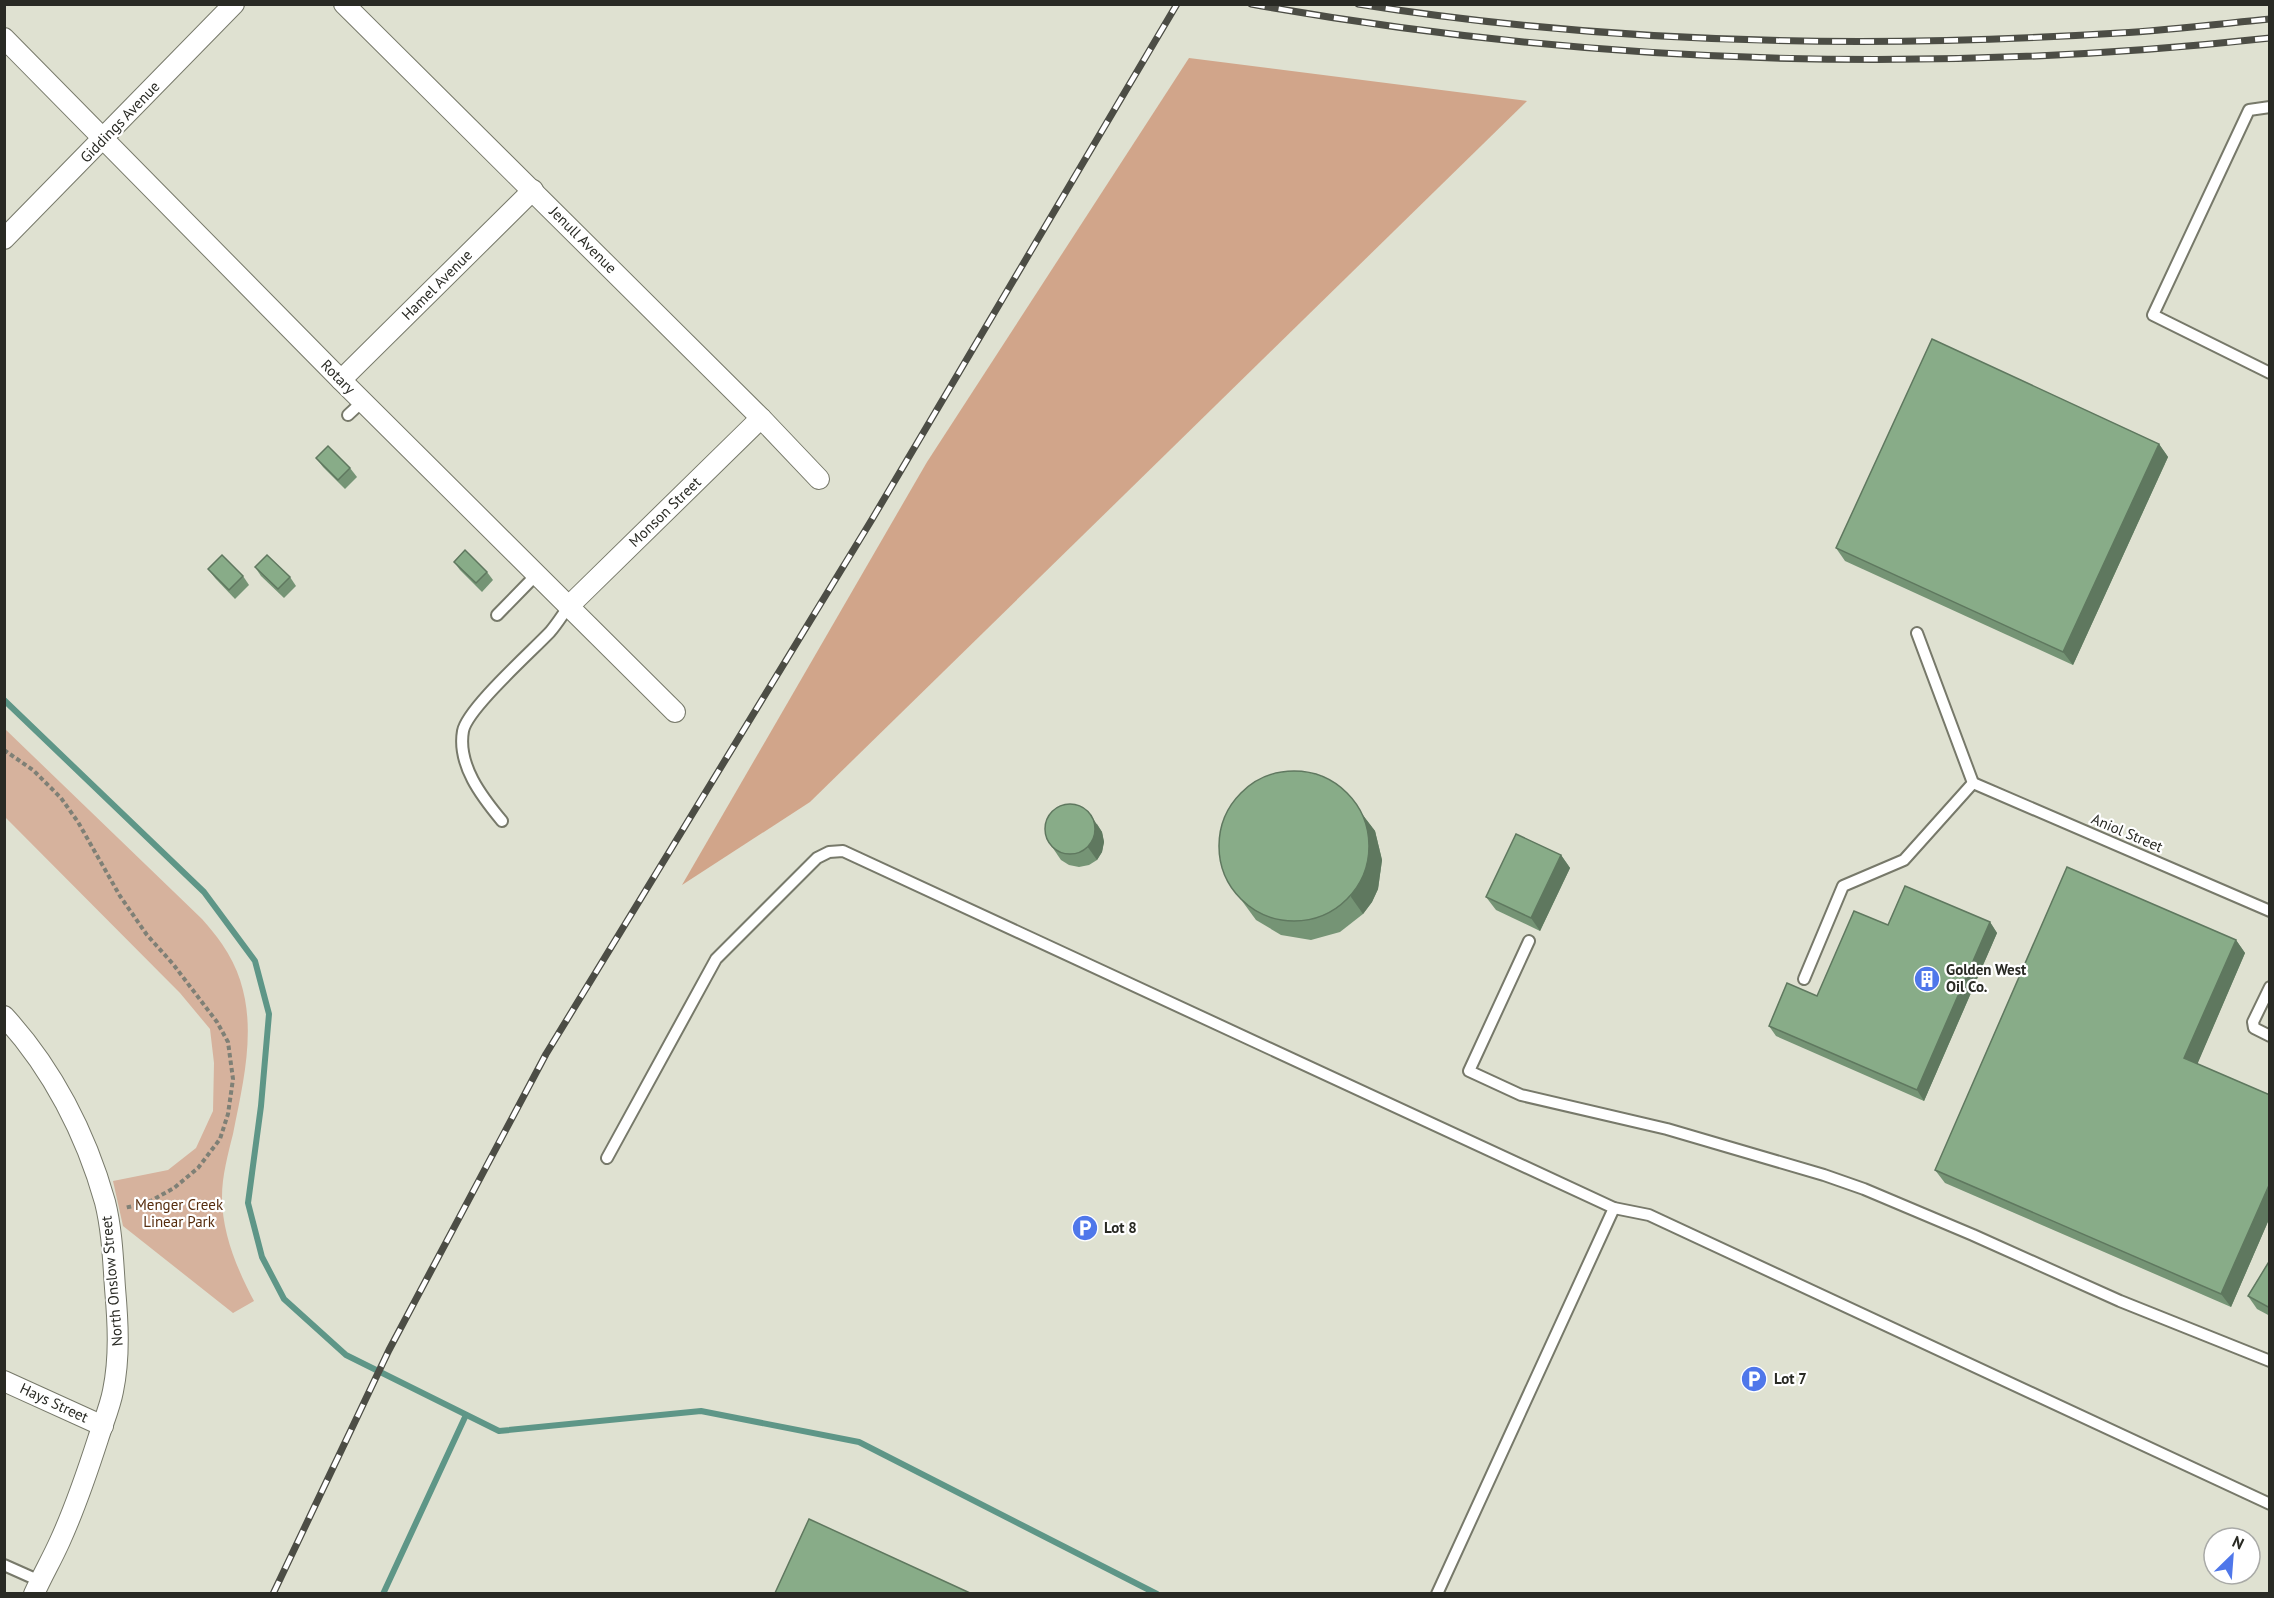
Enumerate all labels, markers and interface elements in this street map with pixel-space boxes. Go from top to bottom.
street label: Giddings Avenue [76,77,163,166]
street label: Jenull Avenue [545,201,621,277]
street label: Hamel Avenue [397,245,476,324]
street label: Rotary [317,355,360,398]
street label: Monson Street [625,473,705,551]
street label: Aniol Street [2089,809,2166,856]
place label: Golden West Oil Co. [1946,960,2027,996]
building icon: Golden West Oil Co. [1912,964,1942,994]
park label: Menger Creek Linear Park [135,1195,224,1231]
parking icon: Lot 8 [1070,1213,1100,1243]
street label: North Onslow Street [96,1215,127,1347]
place label: Lot 8 [1104,1218,1137,1237]
parking icon: Lot 7 [1739,1364,1769,1394]
place label: Lot 7 [1774,1369,1807,1388]
street label: Hays Street [17,1378,91,1427]
north arrow [2202,1526,2262,1586]
text: N [2229,1531,2247,1554]

